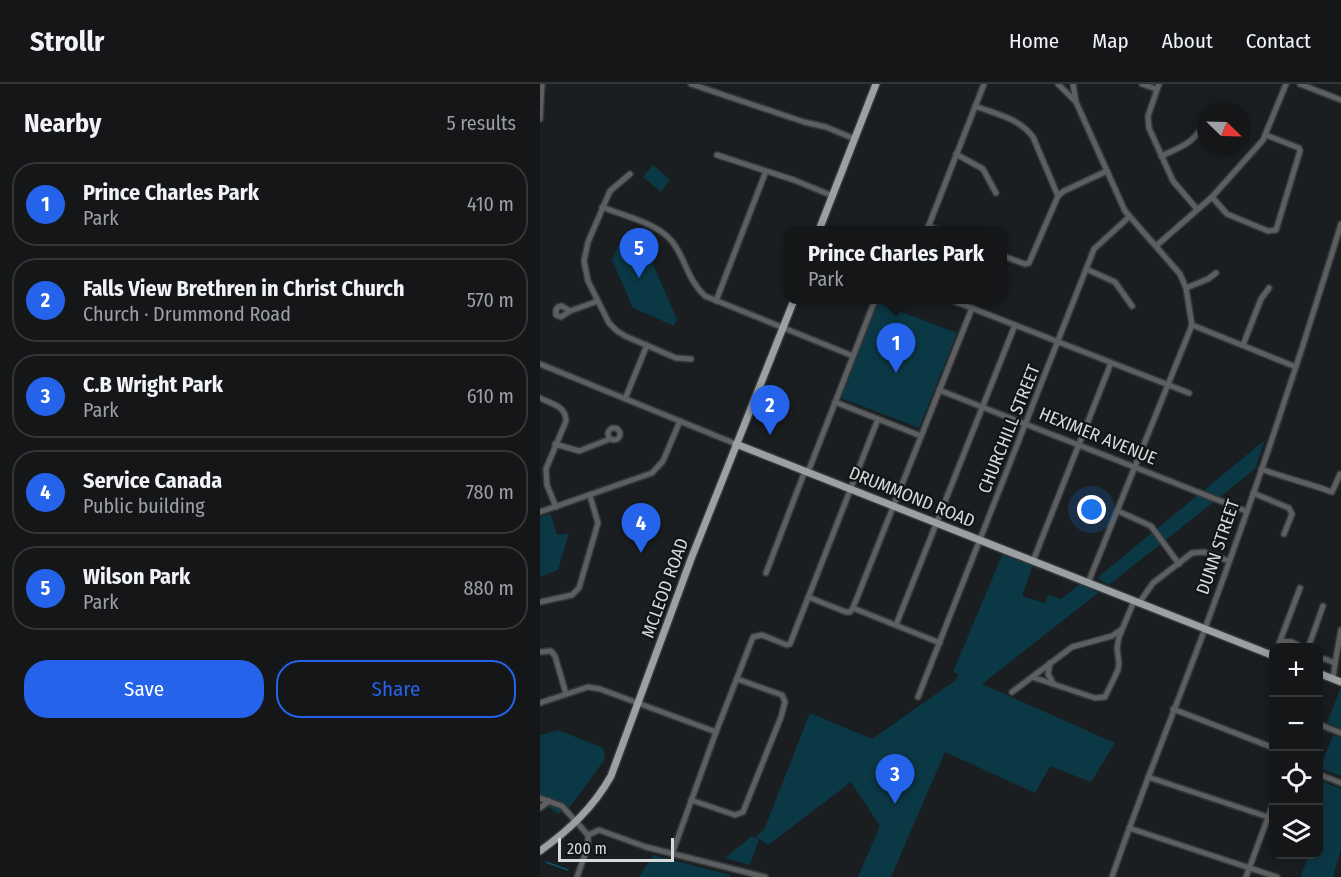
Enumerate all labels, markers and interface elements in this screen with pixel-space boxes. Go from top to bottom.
text: Strollr [30,25,104,58]
text: Home [1009,28,1059,54]
text: Map [1092,28,1129,54]
text: About [1162,28,1213,54]
text: Contact [1246,28,1311,54]
north arrow [1197,102,1251,156]
text: Nearby [24,108,101,139]
text: 5 results [446,111,516,135]
text: Prince Charles Park [83,179,259,206]
text: 1 [41,192,50,216]
text: 410 m [467,192,514,216]
text: Park [83,206,119,230]
popup [785,226,1007,304]
pin: 5 [620,228,658,278]
text: Prince Charles Park [808,240,984,267]
text: Park [808,267,844,291]
text: Falls View Brethren in Christ Church [83,275,404,302]
text: 2 [41,288,50,312]
text: 570 m [467,288,514,312]
text: Church · Drummond Road [83,302,291,326]
pin: 1 [876,324,916,373]
street label: CHURCHILL STREET [973,361,1045,497]
text: C.B Wright Park [83,371,223,398]
text: 3 [41,384,50,408]
text: 610 m [467,384,514,408]
pin: 2 [750,386,790,435]
text: Park [83,398,119,422]
street label: HEXIMER AVENUE [1036,402,1160,470]
street label: DRUMMOND ROAD [846,462,978,532]
text: Service Canada [83,467,222,494]
text: 4 [40,480,51,504]
text: 780 m [466,480,514,504]
text: Public building [83,494,205,518]
your location [1077,495,1106,524]
street label: DUNN STREET [1191,496,1245,597]
pin: 4 [622,504,660,553]
street label: MCLEOD ROAD [637,535,693,641]
text: Wilson Park [83,563,190,590]
text: 5 [41,576,50,600]
text: 880 m [464,576,514,600]
text: Park [83,590,119,614]
map controls [1269,643,1323,859]
button: + [1269,643,1323,697]
button: Save [24,660,264,718]
button: Share [276,660,516,718]
button: − [1269,697,1323,751]
button: locate [1269,751,1323,805]
pin: 3 [876,754,914,804]
button: layers [1269,805,1323,859]
scale bar [558,835,674,862]
text: 200 m [567,839,607,858]

